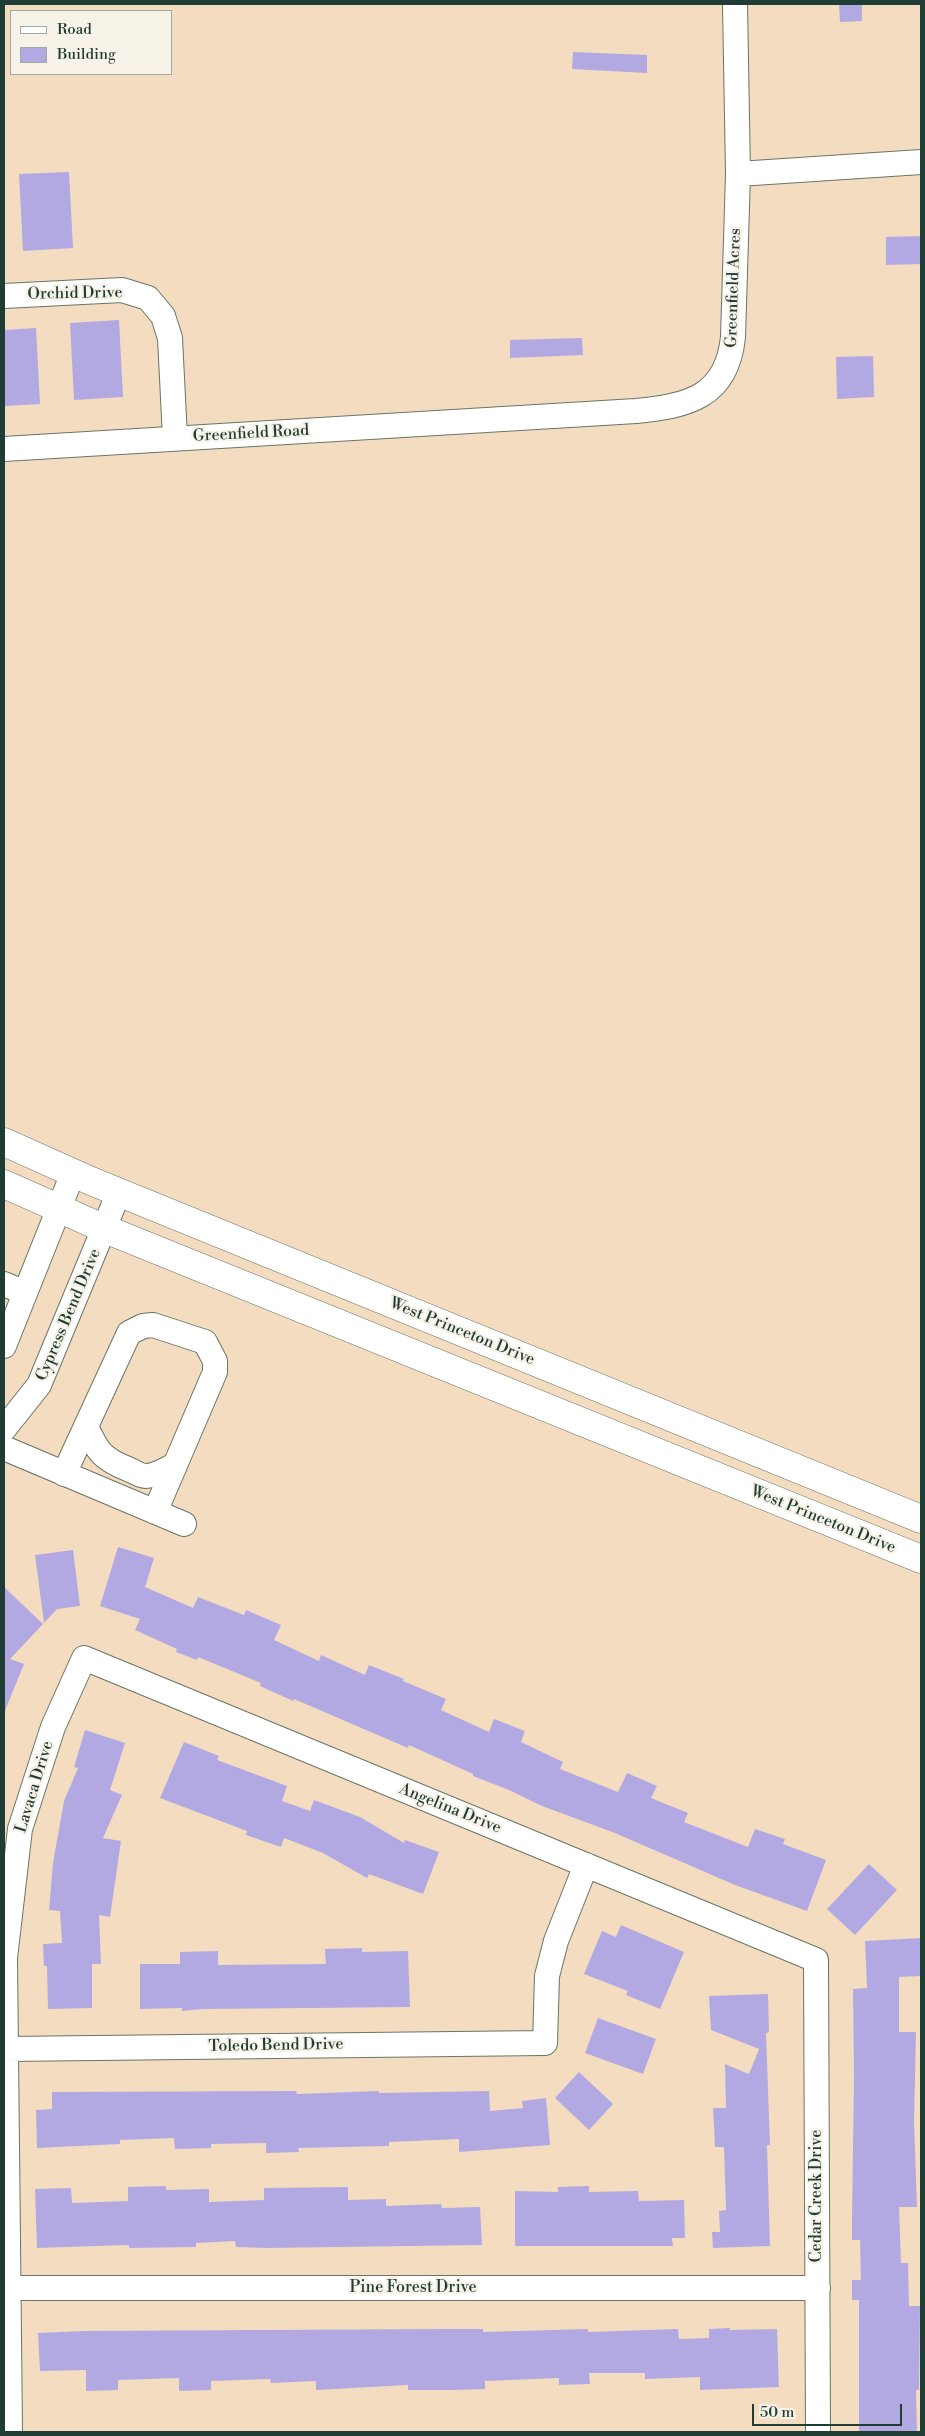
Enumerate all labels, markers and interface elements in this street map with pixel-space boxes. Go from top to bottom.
legend [10,10,172,75]
text: Road [57,20,92,39]
text: Building [57,45,116,64]
street label: Greenfield Acres [722,228,746,348]
street label: Orchid Drive [27,284,123,304]
street label: Greenfield Road [192,421,310,447]
street label: Cypress Bend Drive [32,1246,106,1384]
street label: West Princeton Drive [387,1294,537,1370]
street label: West Princeton Drive [748,1482,898,1558]
street label: Lavaca Drive [12,1739,58,1835]
street label: Angelina Drive [396,1780,504,1838]
street label: Toledo Bend Drive [208,2035,344,2057]
street label: Cedar Creek Drive [807,2130,827,2262]
street label: Pine Forest Drive [349,2278,477,2298]
scale bar [755,2394,905,2426]
text: 50 m [760,2403,794,2422]

